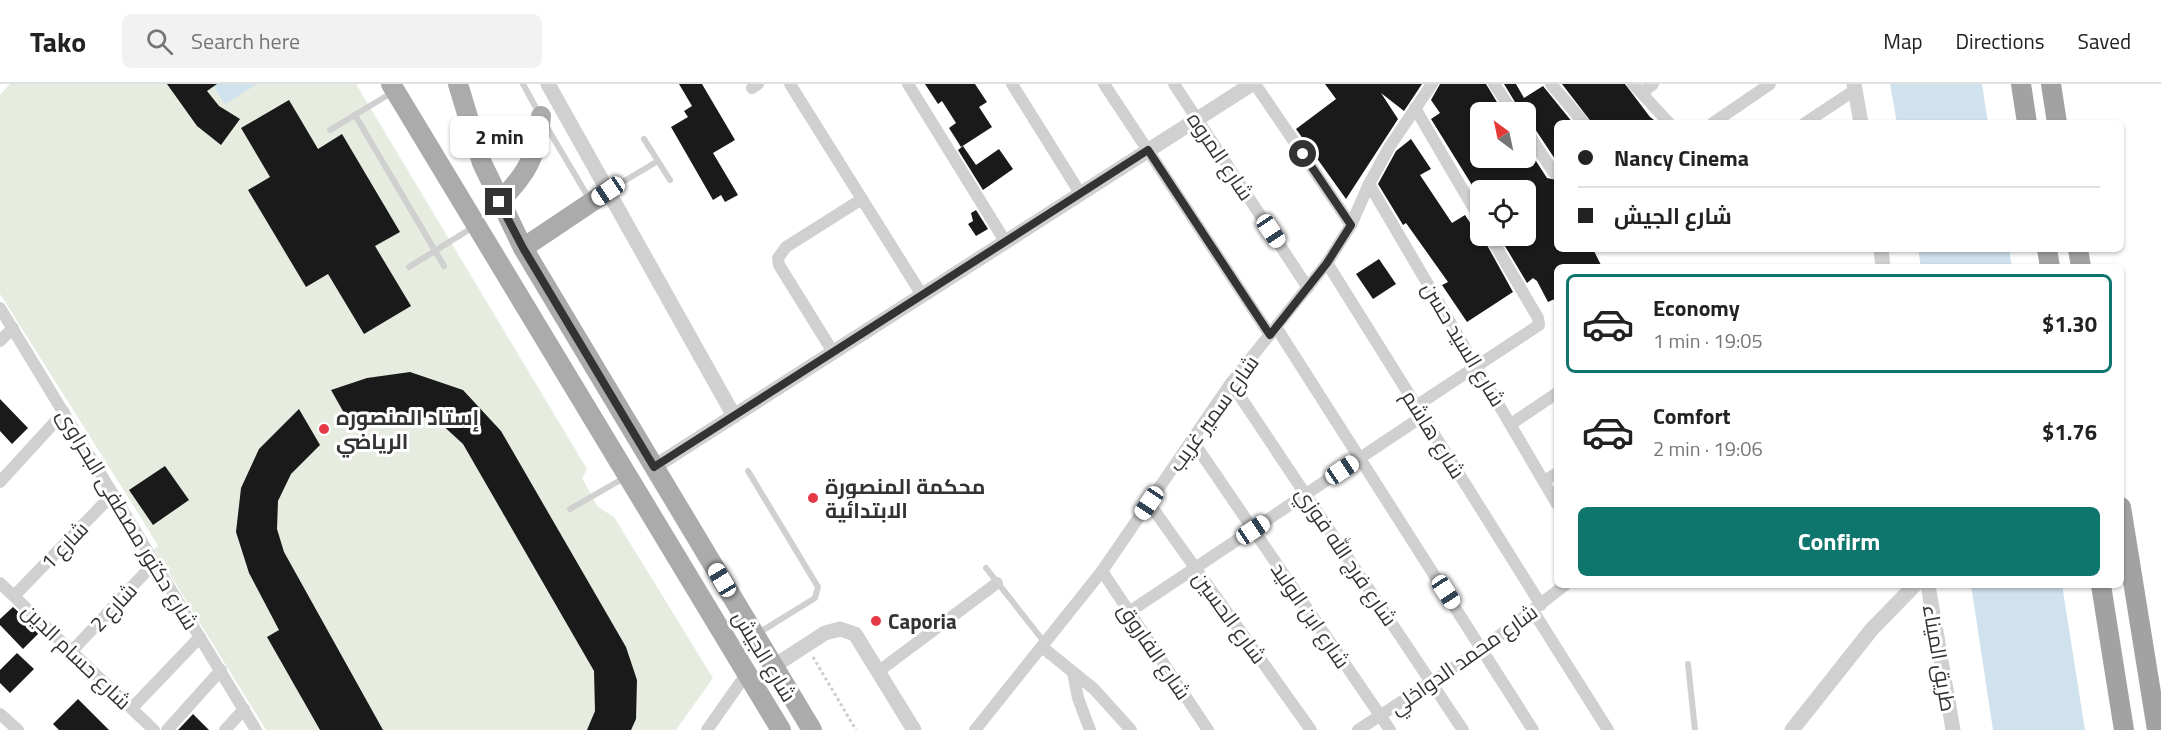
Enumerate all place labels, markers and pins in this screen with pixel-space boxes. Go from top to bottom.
place label: إستاد المنصوره الرياضي [336,401,479,458]
marker: إستاد المنصوره الرياضي [317,422,331,436]
place label: محكمة المنصورة الابتدائية [825,470,985,526]
marker: محكمة المنصورة الابتدائية [806,491,820,505]
place label: Caporia [888,605,957,637]
marker: Caporia [869,614,883,628]

